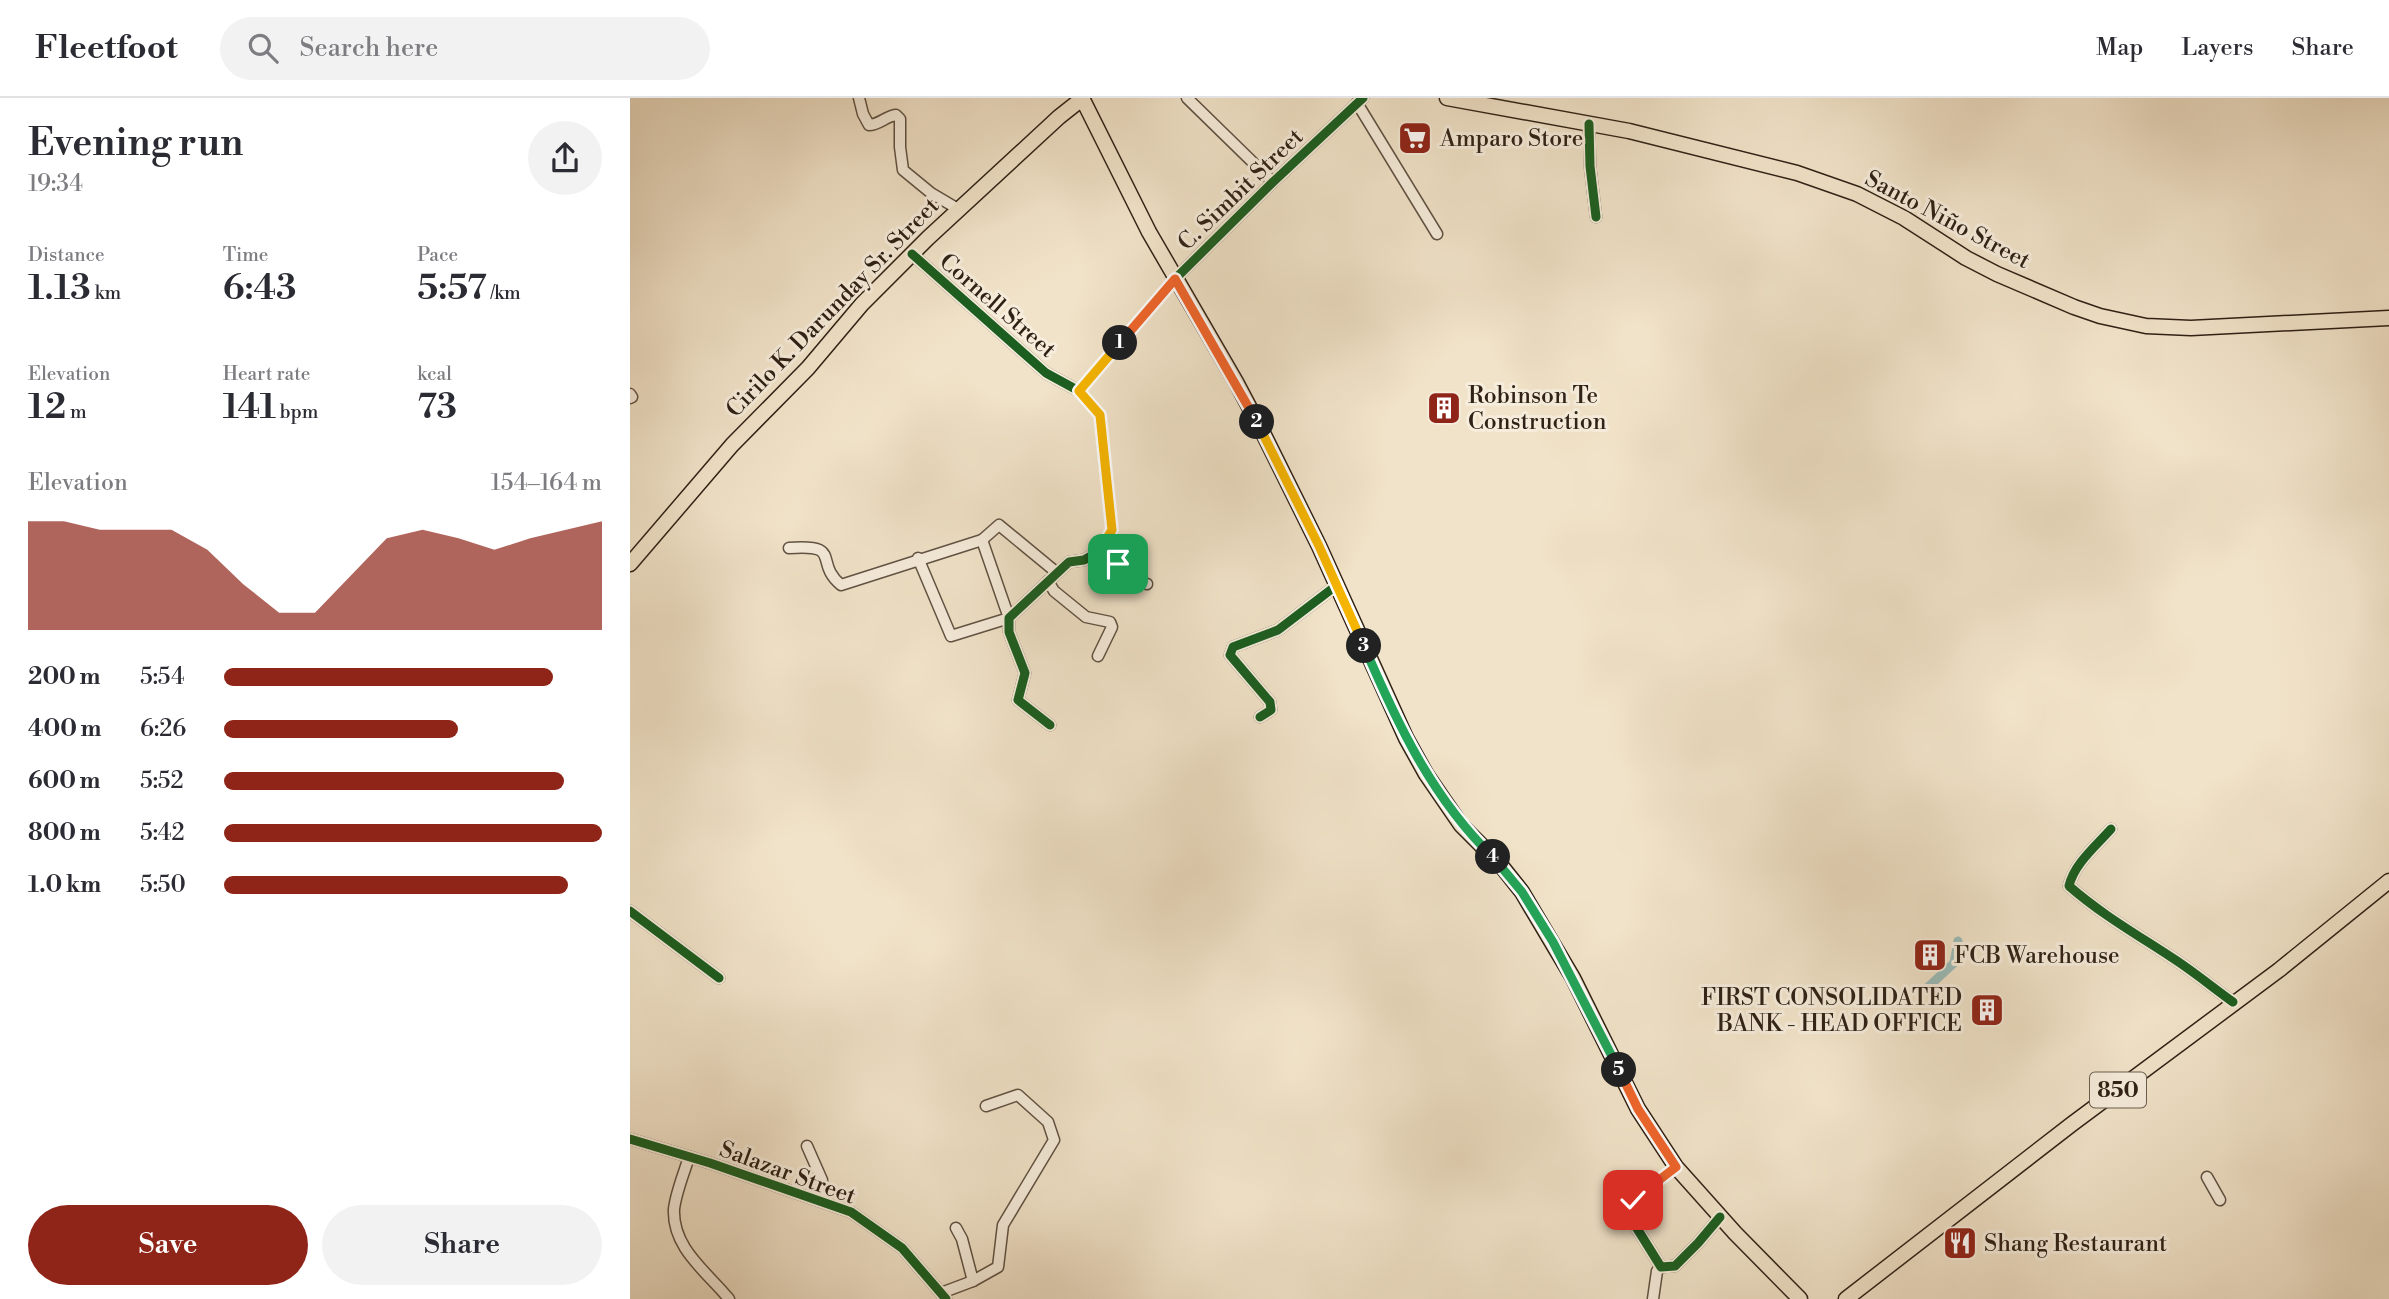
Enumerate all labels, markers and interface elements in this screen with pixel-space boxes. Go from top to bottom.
search box [220,17,710,80]
text: Fleetfoot [35,28,178,69]
icon: search [244,29,282,67]
text: Search here [300,32,438,64]
text: Map [2096,33,2143,63]
text: Layers [2181,33,2253,63]
text: Share [2291,33,2354,63]
supermarket icon: Amparo Store [1396,119,1434,157]
text: Evening run [28,120,243,167]
button: share [528,121,602,195]
street label: C. Simbit Street [1172,123,1309,257]
place label: Amparo Store [1439,125,1583,153]
street label: Santo Niño Street [1860,165,2035,275]
text: 19:34 [28,170,83,198]
street label: Cirilo K. Darunday Sr. Street [720,192,945,423]
text: Distance [28,243,105,267]
text: Time [223,243,268,267]
text: Pace [417,243,458,267]
street label: Cornell Street [933,248,1061,364]
text: 1.13 [28,267,91,310]
text: 6:43 [223,267,297,310]
text: 5:57 [417,267,487,310]
text: km [91,281,121,305]
text: /km [487,281,521,305]
pin: 1 [1102,326,1138,360]
text: 1 [1115,330,1124,354]
text: Elevation [28,362,110,386]
text: Heart rate [223,362,310,386]
text: kcal [417,362,452,386]
place label: Robinson Te Construction [1468,382,1607,436]
text: 12 [28,386,66,429]
text: 141 [223,386,276,429]
text: 73 [417,386,457,429]
building icon: Robinson Te Construction [1425,389,1463,427]
text: m [66,400,87,424]
text: bpm [276,400,318,424]
pin: 2 [1240,404,1274,440]
text: 2 [1251,409,1262,433]
text: Elevation [28,469,128,497]
text: 154–164 m [491,469,602,497]
pin [1088,534,1148,594]
icon: arrive [1099,545,1137,583]
pin: 3 [1346,628,1382,664]
text: 3 [1358,633,1369,657]
text: 200 m [28,663,100,691]
text: 5:54 [140,663,185,691]
text: 400 m [28,715,101,743]
text: 6:26 [140,715,186,743]
text: 600 m [28,767,101,795]
text: 5:52 [140,767,184,795]
text: 800 m [28,819,101,847]
text: 5:42 [140,819,185,847]
pin: 4 [1476,840,1510,874]
text: 4 [1486,844,1499,868]
text: 1.0 km [28,871,101,899]
text: 5:50 [140,871,186,899]
building icon: FCB Warehouse [1911,936,1949,974]
place label: FCB Warehouse [1954,942,2120,970]
place label: FIRST CONSOLIDATED BANK - HEAD OFFICE [1701,984,1962,1038]
building icon: FIRST CONSOLIDATED BANK - HEAD OFFICE [1968,991,2006,1029]
pin: 5 [1602,1052,1636,1088]
text: 5 [1613,1057,1624,1081]
road number: 850 [2090,1072,2146,1108]
street label: Salazar Street [716,1135,860,1211]
pin [1603,1170,1663,1230]
icon: check [1614,1181,1652,1219]
button: Save [28,1205,308,1285]
button: Share [322,1205,602,1285]
restaurant icon: Shang Restaurant [1941,1224,1979,1262]
place label: Shang Restaurant [1984,1230,2167,1258]

